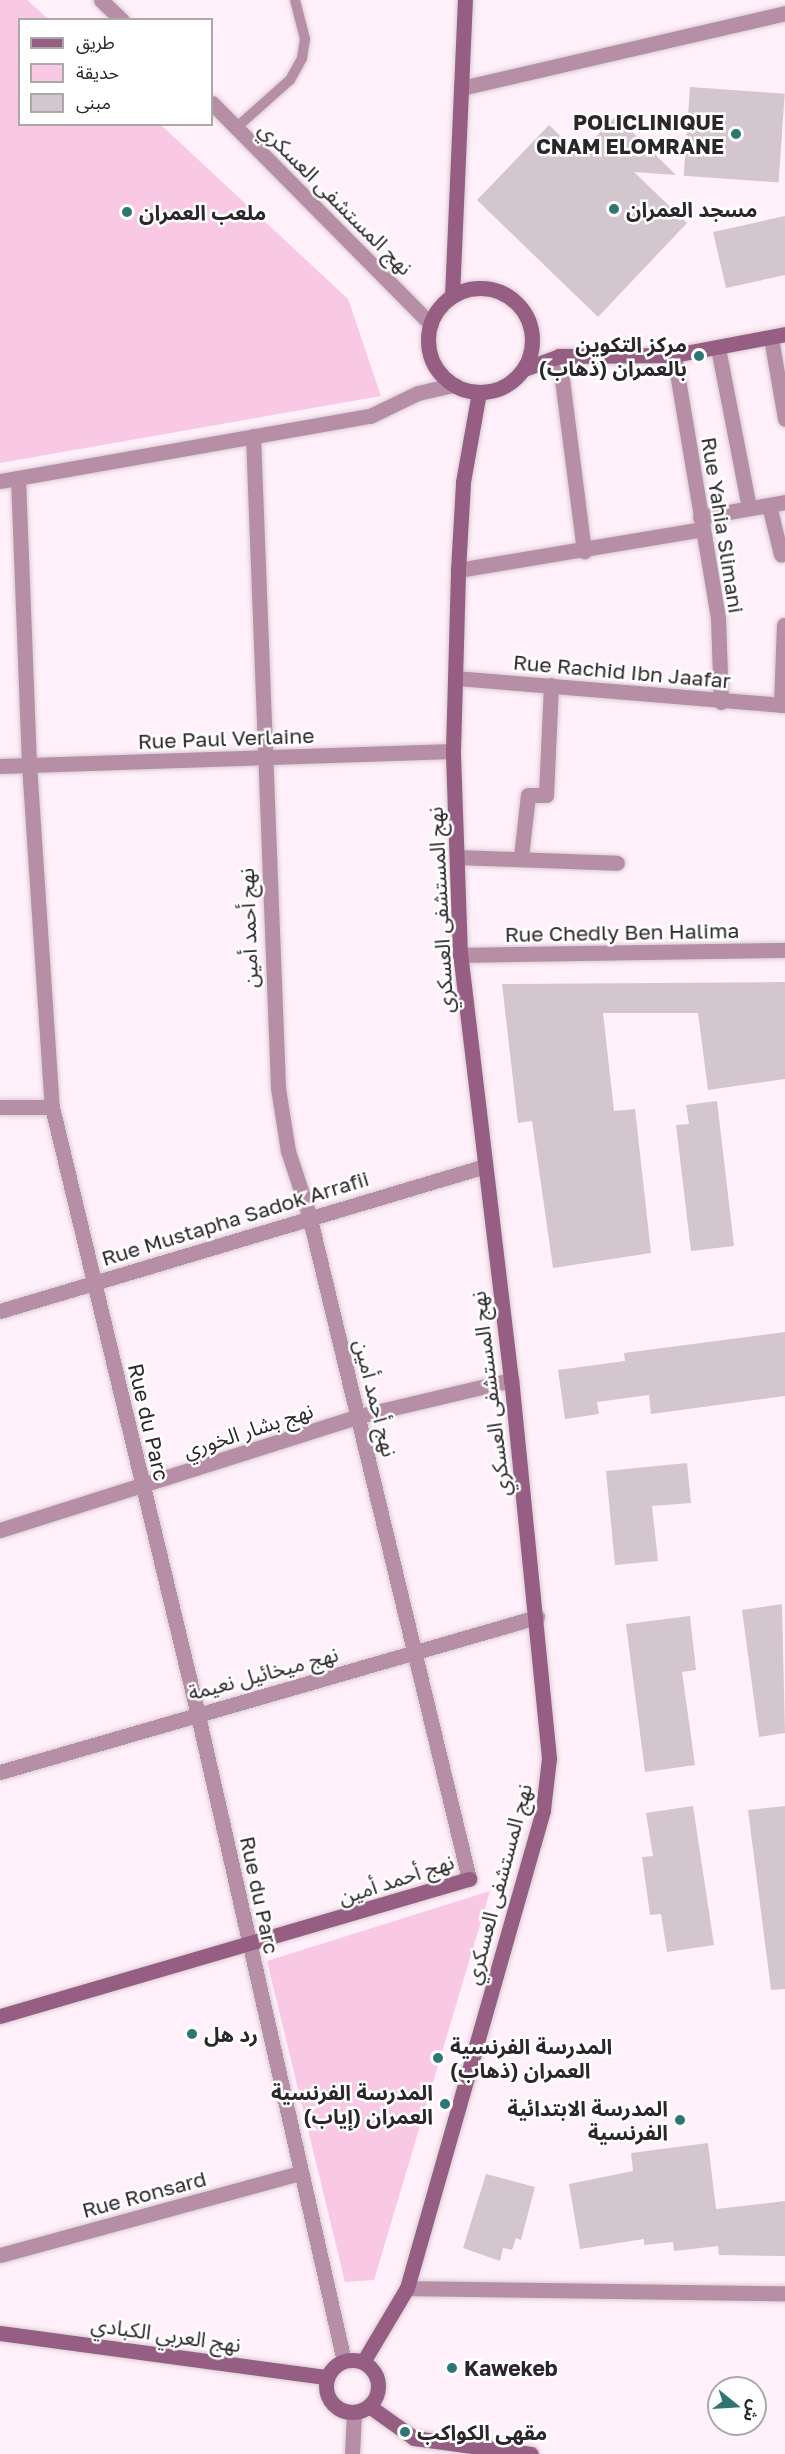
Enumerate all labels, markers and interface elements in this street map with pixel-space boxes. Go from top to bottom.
legend [18,18,213,126]
text: طريق [76,31,115,53]
text: حديقة [76,61,119,83]
text: مبنى [76,91,111,113]
place label: POLICLINIQUE CNAM ELOMRANE [536,109,724,159]
street label: نهج المستشفى العسكري [254,116,418,280]
marker: POLICLINIQUE CNAM ELOMRANE [729,127,743,141]
place label: مسجد العمران [626,196,757,222]
place label: ملعب العمران [139,199,266,225]
marker: مسجد العمران [607,202,621,216]
marker: ملعب العمران [120,205,134,219]
place label: مركز التكوين بالعمران (ذهاب) [539,331,687,381]
marker: مركز التكوين بالعمران (ذهاب) [692,349,706,363]
street label: Rue Yahia Slimani [697,435,749,615]
street label: Rue Rachid Ibn Jaafar [512,649,732,693]
street label: Rue Paul Verlaine [137,722,315,754]
street label: نهج المستشفى العسكري [422,806,458,1014]
street label: نهج أحمد أمين [233,868,263,988]
street label: Rue Chedly Ben Halima [504,917,740,947]
street label: Rue Mustapha Sadok Arrafii [98,1165,372,1271]
street label: نهج المستشفى العسكري [465,1290,515,1498]
street label: نهج أحمد أمين [349,1337,403,1459]
street label: Rue du Parc [123,1361,175,1483]
street label: نهج بشار الخوري [180,1397,316,1463]
street label: نهج ميخائيل نعيمة [185,1641,341,1705]
street label: نهج المستشفى العسكري [459,1781,537,1987]
street label: Rue du Parc [235,1834,285,1956]
street label: نهج أحمد أمين [335,1848,457,1910]
place label: رد هل [204,2021,258,2047]
marker: رد هل [185,2027,199,2041]
place label: المدرسة الفرنسية العمران (ذهاب) [450,2033,612,2083]
marker: المدرسة الفرنسية العمران (ذهاب) [431,2051,445,2065]
place label: المدرسة الفرنسية العمران (إياب) [271,2079,433,2129]
place label: المدرسة الابتدائية الفرنسية [507,2095,668,2145]
marker: المدرسة الفرنسية العمران (إياب) [438,2097,452,2111]
marker: المدرسة الابتدائية الفرنسية [673,2113,687,2127]
street label: Rue Ronsard [79,2165,209,2223]
street label: نهج العربي الكبادي [89,2311,243,2357]
place label: Kawekeb [464,2355,558,2381]
marker: Kawekeb [445,2361,459,2375]
north arrow [707,2376,767,2436]
text: ش [739,2397,765,2424]
place label: مقهى الكواكب [417,2419,547,2445]
marker: مقهى الكواكب [398,2425,412,2439]

